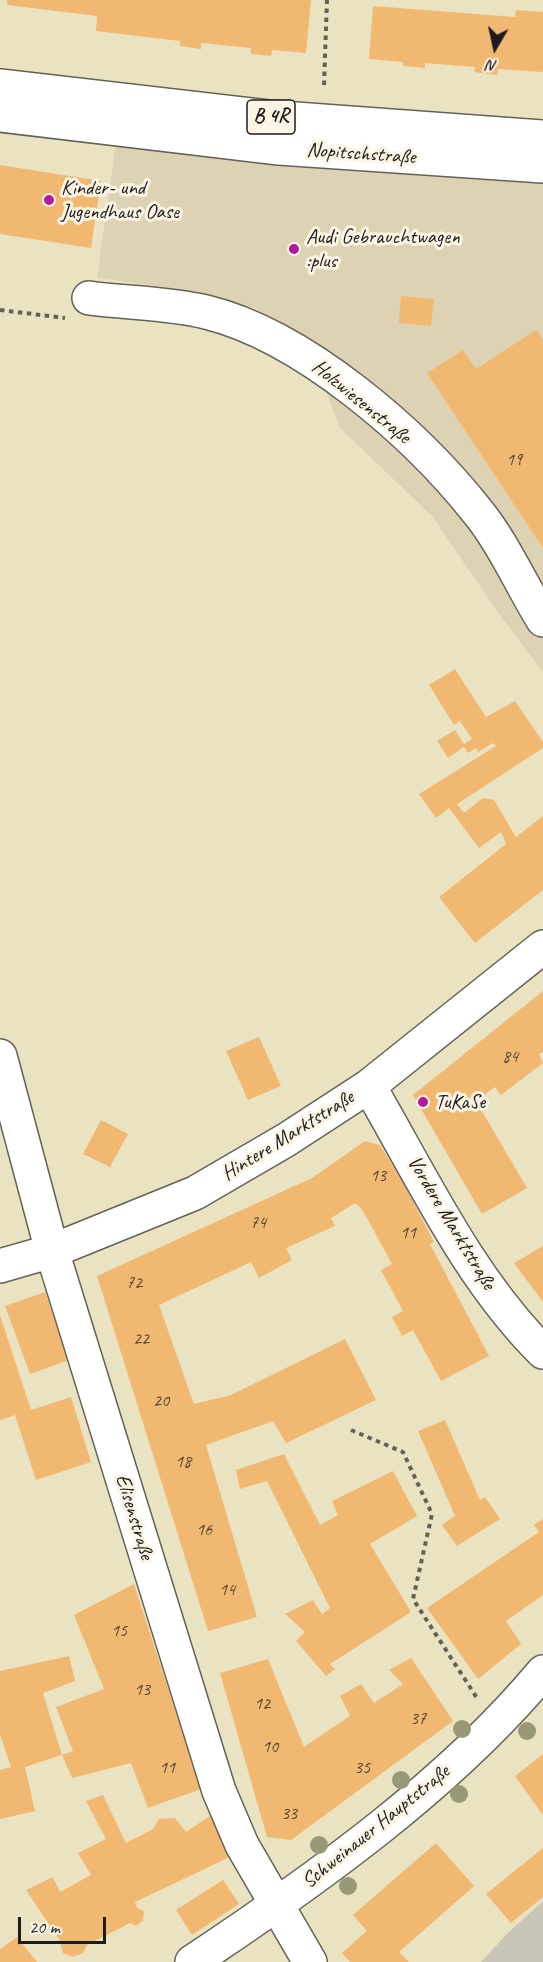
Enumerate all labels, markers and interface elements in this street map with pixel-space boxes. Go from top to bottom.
north arrow [465,18,525,78]
text: N [486,55,499,76]
road number: B 4R [247,100,295,134]
street label: Nopitschstraße [306,138,416,170]
place label: Kinder- und Jugendhaus Oase [61,175,179,225]
marker: Kinder- und Jugendhaus Oase [42,193,56,207]
place label: Audi Gebrauchtwagen :plus [306,224,460,274]
marker: Audi Gebrauchtwagen :plus [287,242,301,256]
street label: Holzwiesenstraße [307,355,415,449]
house number: 19 [506,449,522,471]
house number: 84 [502,1046,518,1068]
street label: Hintere Marktstraße [217,1085,359,1187]
place label: TuKaSe [435,1089,485,1115]
marker: TuKaSe [416,1095,430,1109]
street label: Vordere Marktstraße [401,1152,501,1294]
house number: 13 [370,1165,386,1187]
house number: 74 [250,1212,266,1234]
house number: 11 [400,1222,416,1244]
house number: 72 [126,1272,142,1294]
house number: 22 [133,1328,149,1350]
house number: 20 [153,1390,169,1412]
house number: 18 [175,1451,191,1473]
street label: Elisenstraße [109,1471,159,1563]
house number: 16 [196,1519,212,1541]
house number: 14 [219,1579,235,1601]
house number: 15 [111,1620,127,1642]
house number: 13 [134,1679,150,1701]
house number: 12 [254,1693,270,1715]
house number: 37 [410,1708,426,1730]
house number: 10 [262,1736,278,1758]
house number: 11 [159,1757,175,1779]
house number: 35 [354,1757,370,1779]
street label: Schweinauer Hauptstraße [297,1760,455,1894]
house number: 33 [281,1803,297,1825]
scale bar [21,1905,110,1943]
text: 20 m [29,1916,60,1938]

